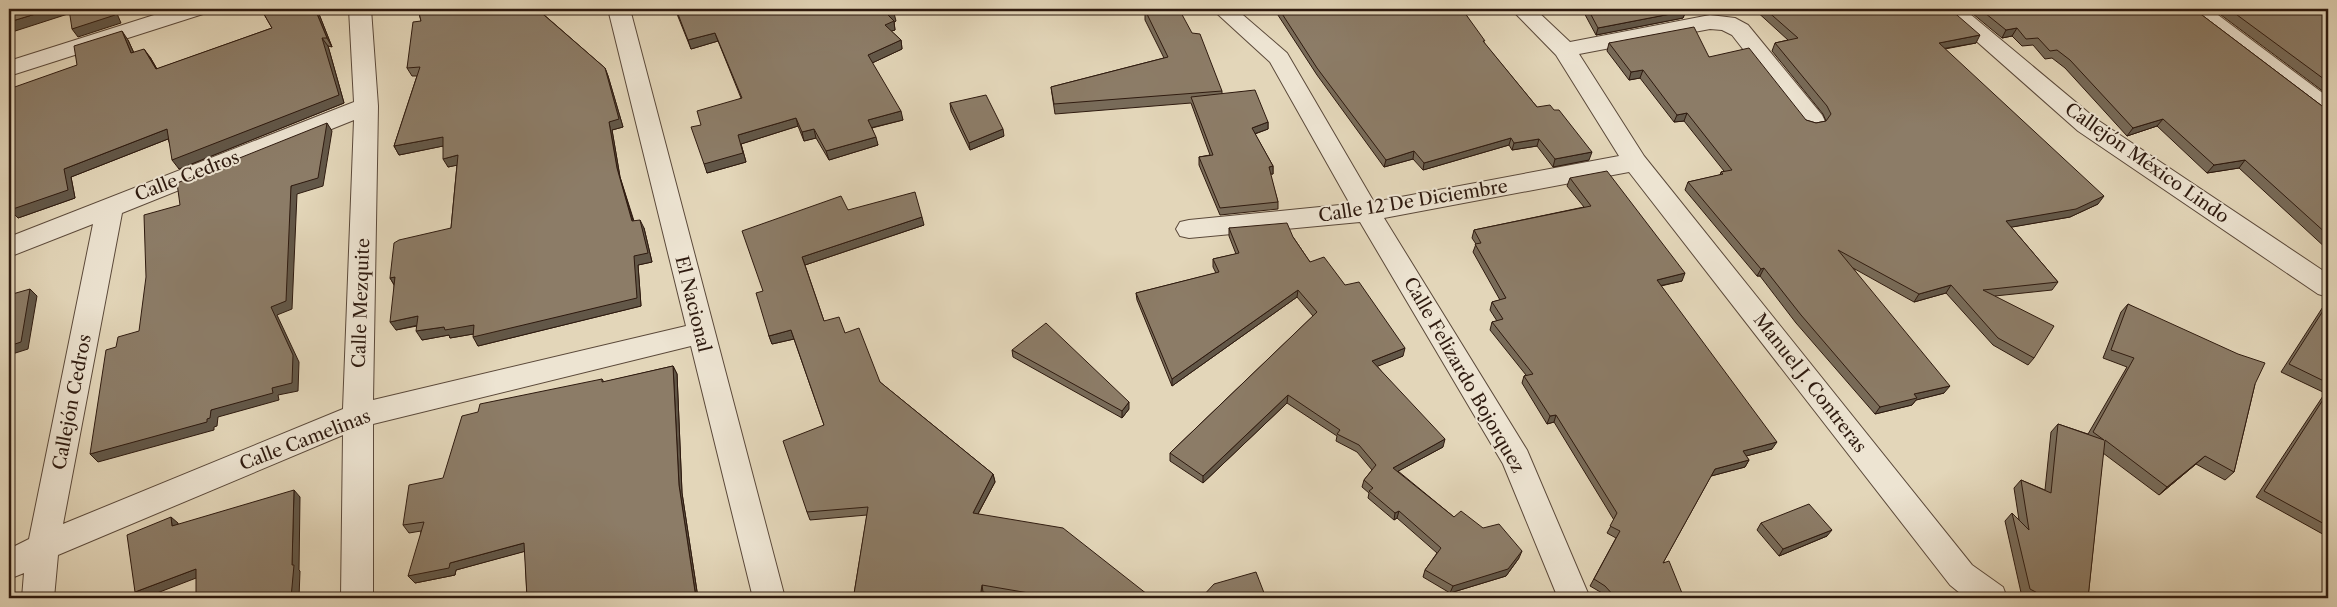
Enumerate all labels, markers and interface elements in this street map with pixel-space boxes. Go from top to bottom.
street label: Callejón México Lindo [2061,98,2233,228]
street label: Calle Cedros [132,146,242,206]
street label: Calle 12 De Diciembre [1317,175,1509,227]
street label: Calle Mezquite [348,238,374,368]
street label: El Nacional [670,254,716,354]
street label: Calle Felizardo Bojorquez [1399,273,1529,477]
street label: Manuel J. Contreras [1749,309,1871,457]
street label: Callejón Cedros [48,332,96,472]
street label: Calle Camelinas [236,405,374,475]

